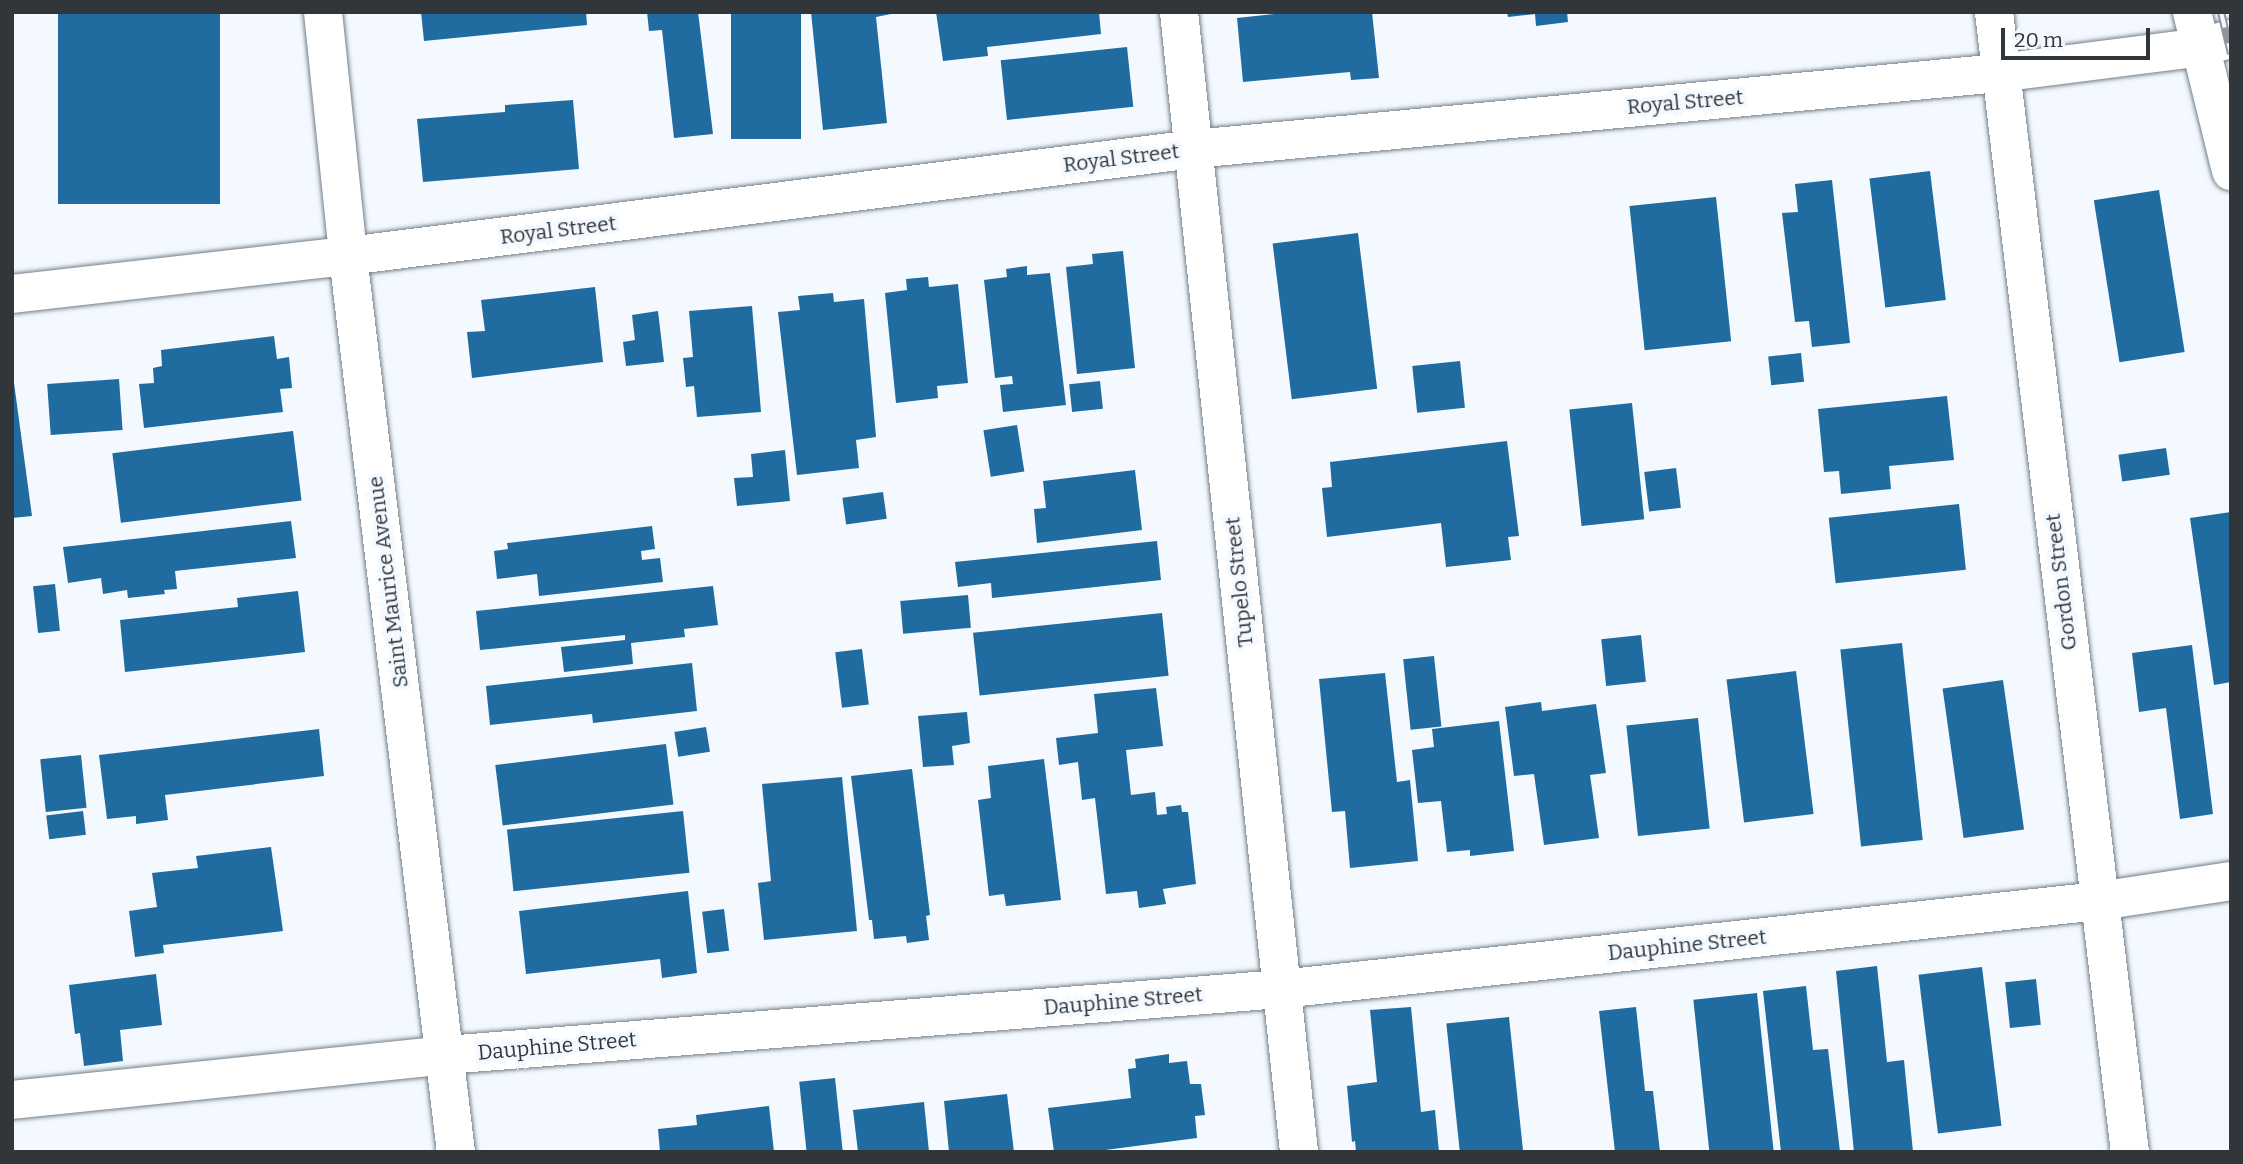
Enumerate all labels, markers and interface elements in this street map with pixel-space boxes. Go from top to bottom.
scale bar [2005,14,2154,58]
text: 20 m [2014,27,2063,53]
street label: Royal Street [1626,84,1744,120]
street label: Royal Street [1062,138,1180,178]
street label: Royal Street [499,210,617,250]
street label: Saint Maurice Avenue [363,475,413,689]
street label: Gordon Street [2040,512,2082,652]
street label: Tupelo Street [1220,516,1258,648]
street label: Dauphine Street [1607,924,1767,966]
street label: Dauphine Street [1043,982,1203,1020]
street label: Dauphine Street [477,1027,637,1065]

